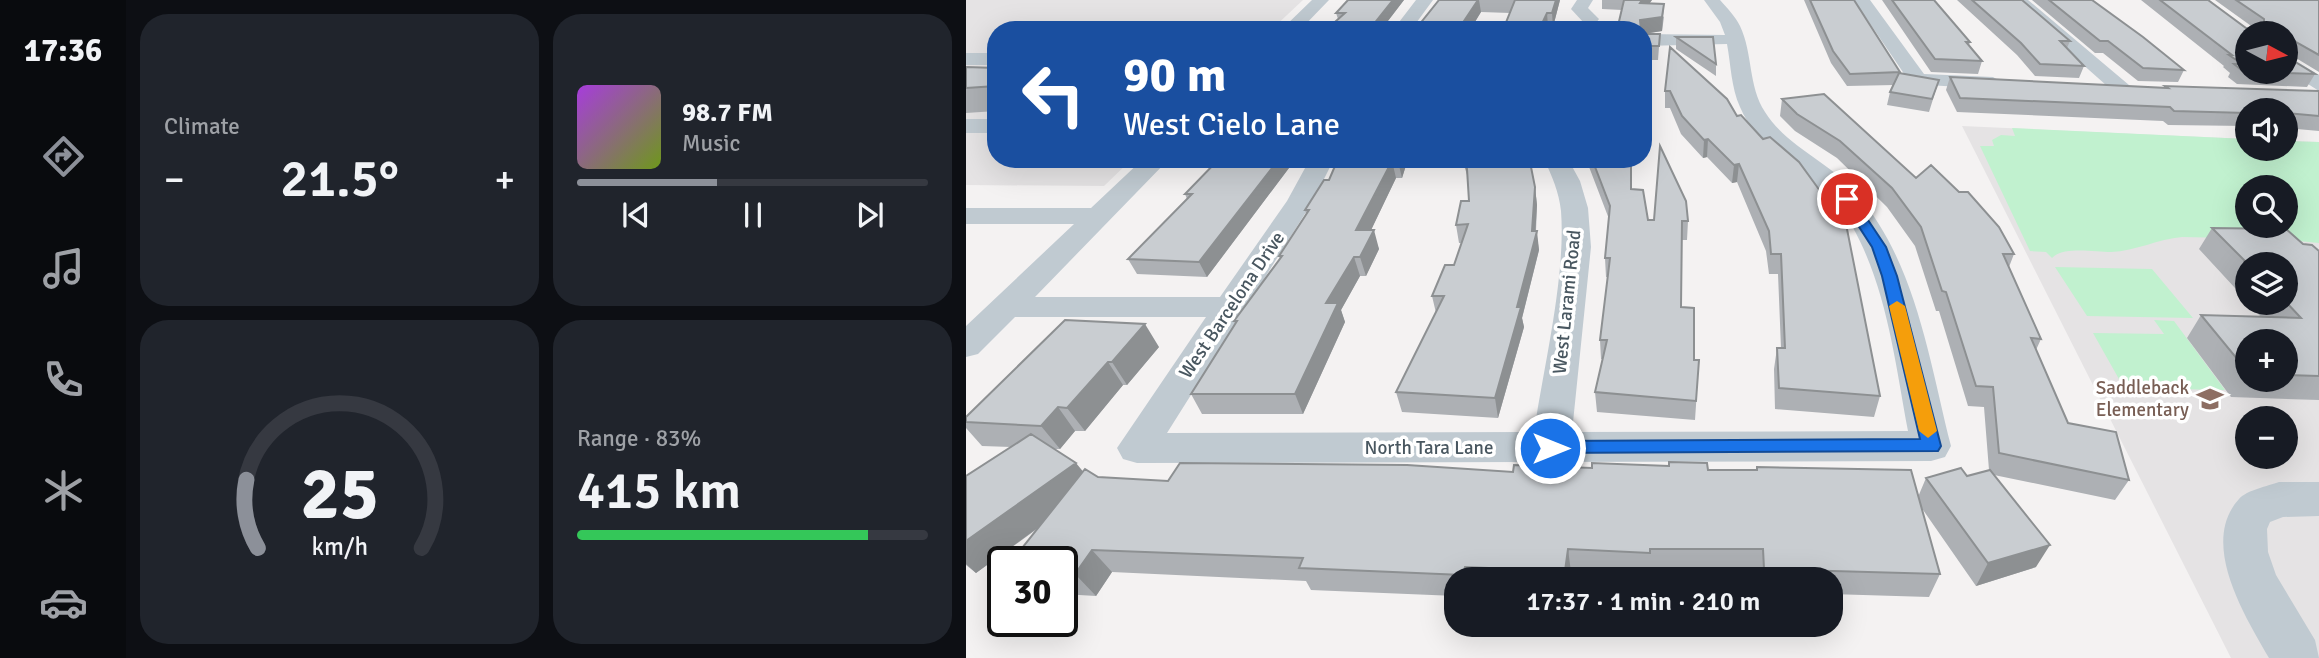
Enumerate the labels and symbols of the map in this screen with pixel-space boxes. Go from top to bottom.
north arrow [2235,21,2298,84]
pin [1817,169,1877,229]
street label: West Barcelona Drive [1174,227,1290,383]
street label: West Larami Road [1547,229,1587,375]
place label: Saddleback Elementary [2096,376,2189,422]
school or university icon: Saddleback Elementary [2195,384,2225,414]
position arrow [1513,411,1587,485]
street label: North Tara Lane [1365,436,1493,460]
speed limit sign: 30 [987,546,1078,637]

